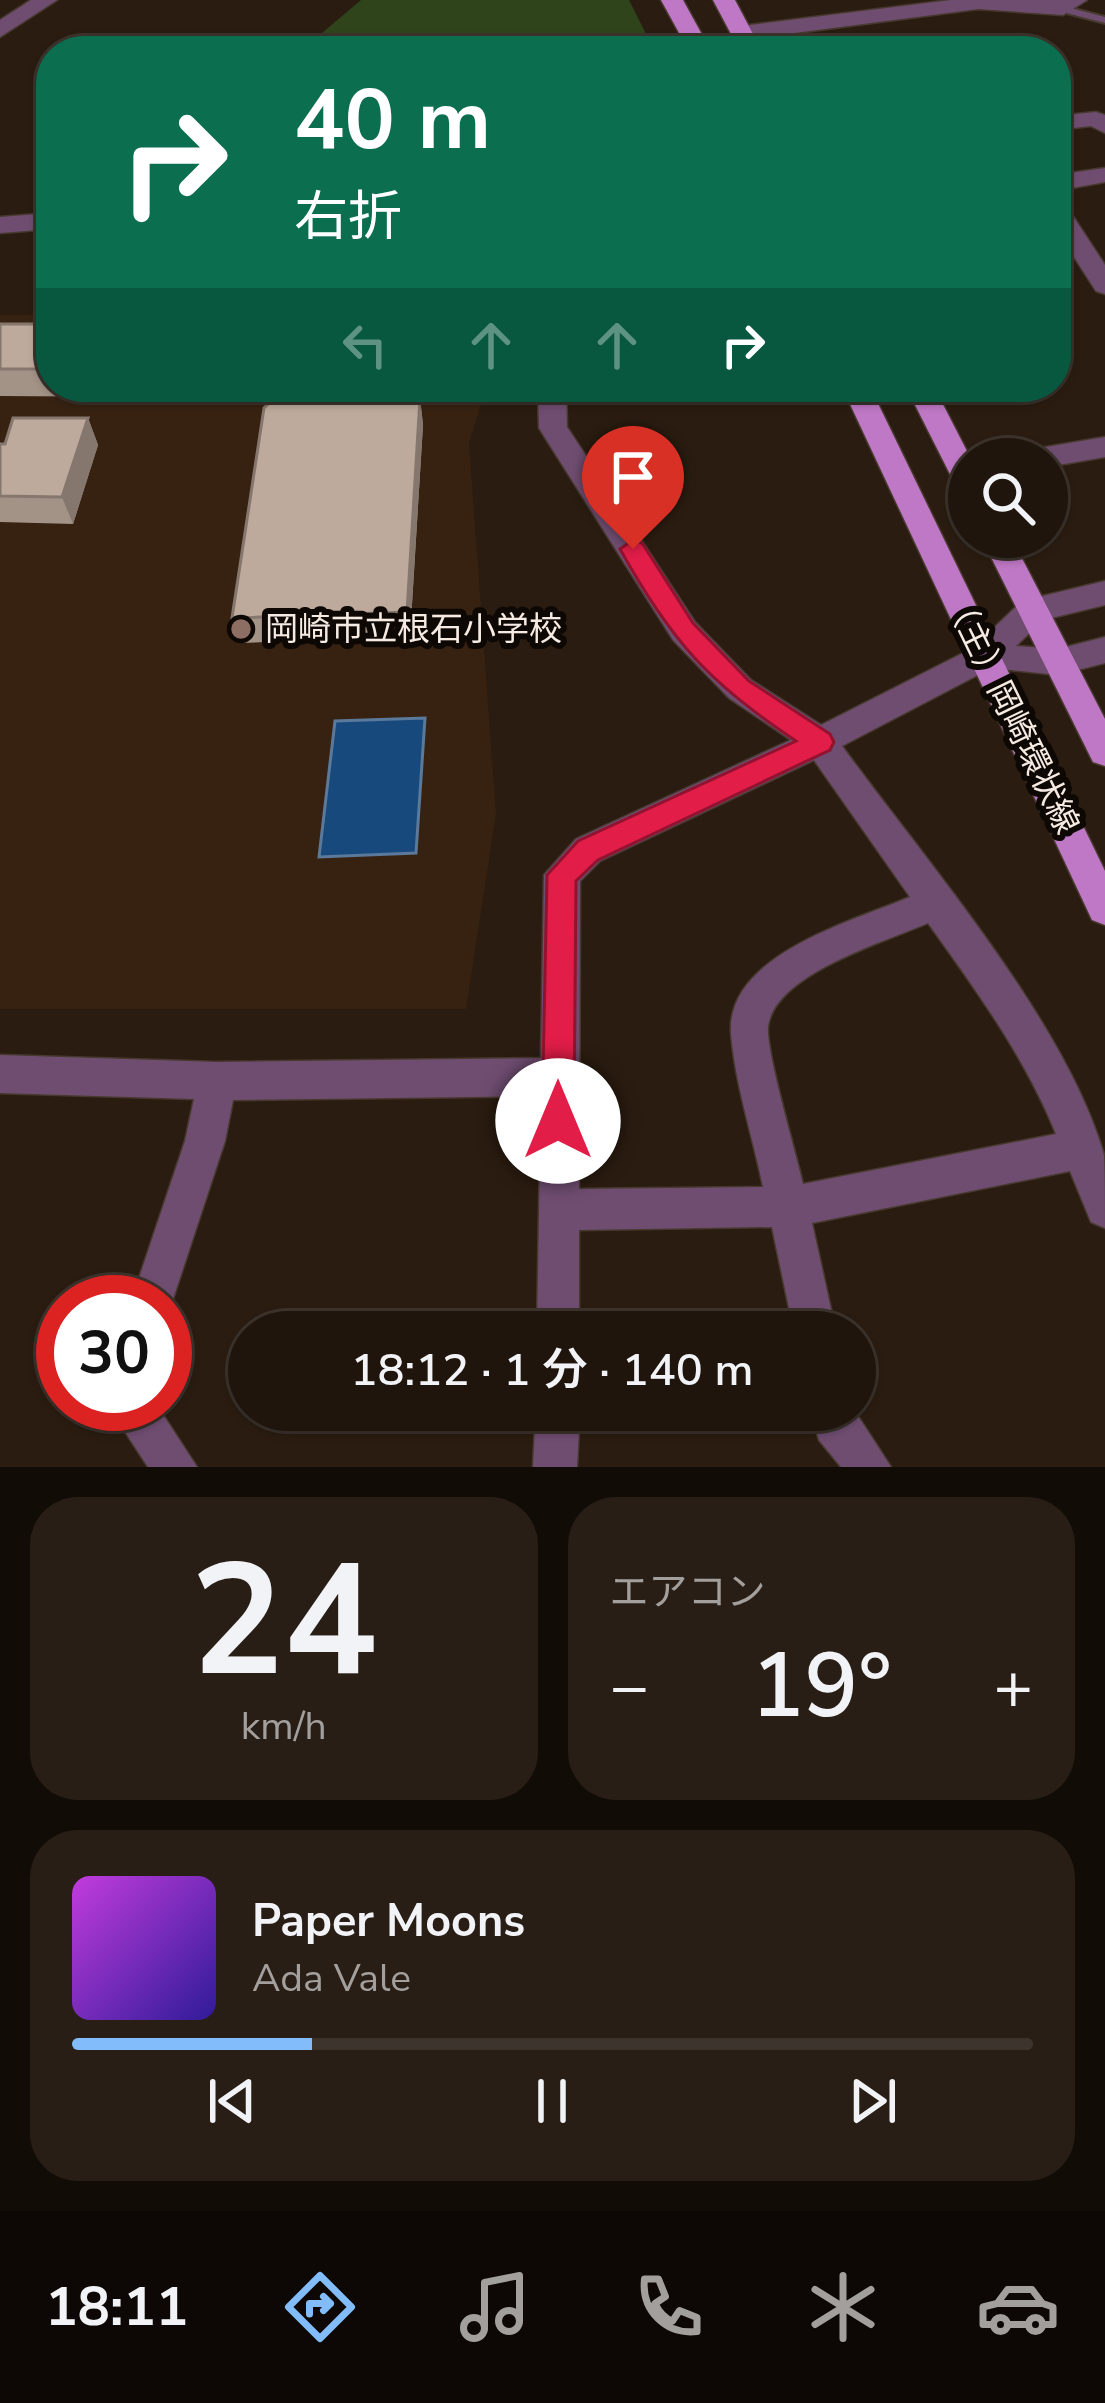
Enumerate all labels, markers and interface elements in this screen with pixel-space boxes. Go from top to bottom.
text: 40 m [294,63,491,178]
icon: right [96,84,252,240]
text: 右折 [294,180,402,254]
icon: left [332,312,398,378]
icon: ahead [458,312,524,378]
icon: ahead [584,312,650,378]
icon: right [710,312,776,378]
pin [582,426,684,549]
map controls [948,438,1068,558]
button: search [948,438,1068,558]
icon: arrive [600,444,666,510]
street label: （主）岡崎環状線 [933,584,1089,842]
place label: 岡崎市立根石小学校 [265,607,562,652]
marker: 岡崎市立根石小学校 [228,616,254,642]
position arrow [495,1058,621,1184]
speed limit sign: 30 [36,1275,192,1431]
text: 18:12 · 1 分 · 140 m [351,1340,753,1401]
text: 24 [190,1515,377,1728]
text: エアコン [610,1566,766,1619]
text: 19° [750,1625,892,1748]
text: − [610,1642,649,1732]
text: + [993,1642,1033,1732]
text: km/h [241,1700,327,1753]
text: Paper Moons [252,1891,525,1952]
text: Ada Vale [252,1952,411,2005]
icon: previous [199,2068,265,2134]
icon: pause [519,2068,585,2134]
icon: next [840,2068,906,2134]
icon: directions [278,2265,362,2349]
icon: music [453,2265,537,2349]
icon: phone [627,2265,711,2349]
icon: climate [801,2265,885,2349]
icon: car [976,2265,1060,2349]
text: 18:11 [45,2270,188,2344]

